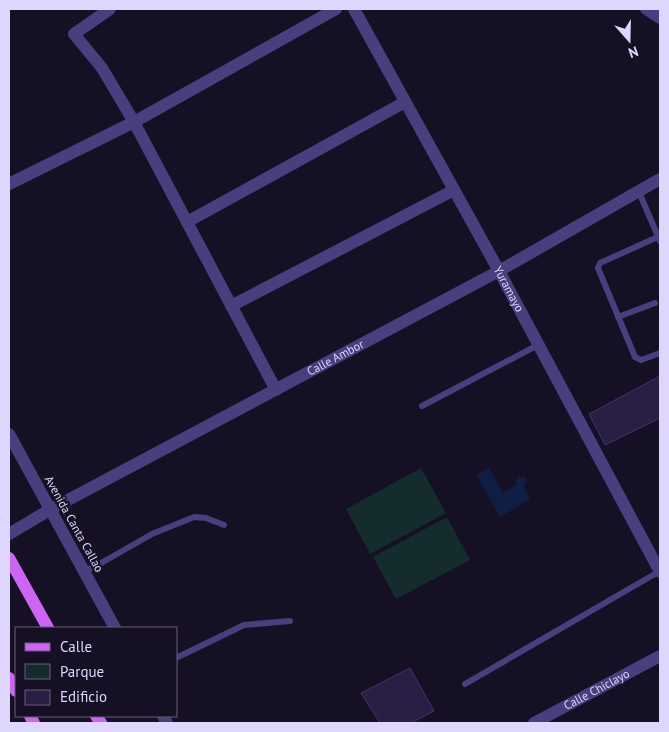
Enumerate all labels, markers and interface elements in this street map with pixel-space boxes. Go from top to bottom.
north arrow [604,15,654,65]
text: N [626,42,641,62]
street label: Yuramayo [491,263,528,314]
street label: Calle Ambor [304,336,366,379]
street label: Avenida Canta Callao [42,473,107,575]
legend [15,627,178,717]
text: Calle [60,637,92,656]
text: Parque [60,662,104,681]
street label: Calle Chiclayo [561,666,632,713]
text: Edificio [60,687,107,706]

